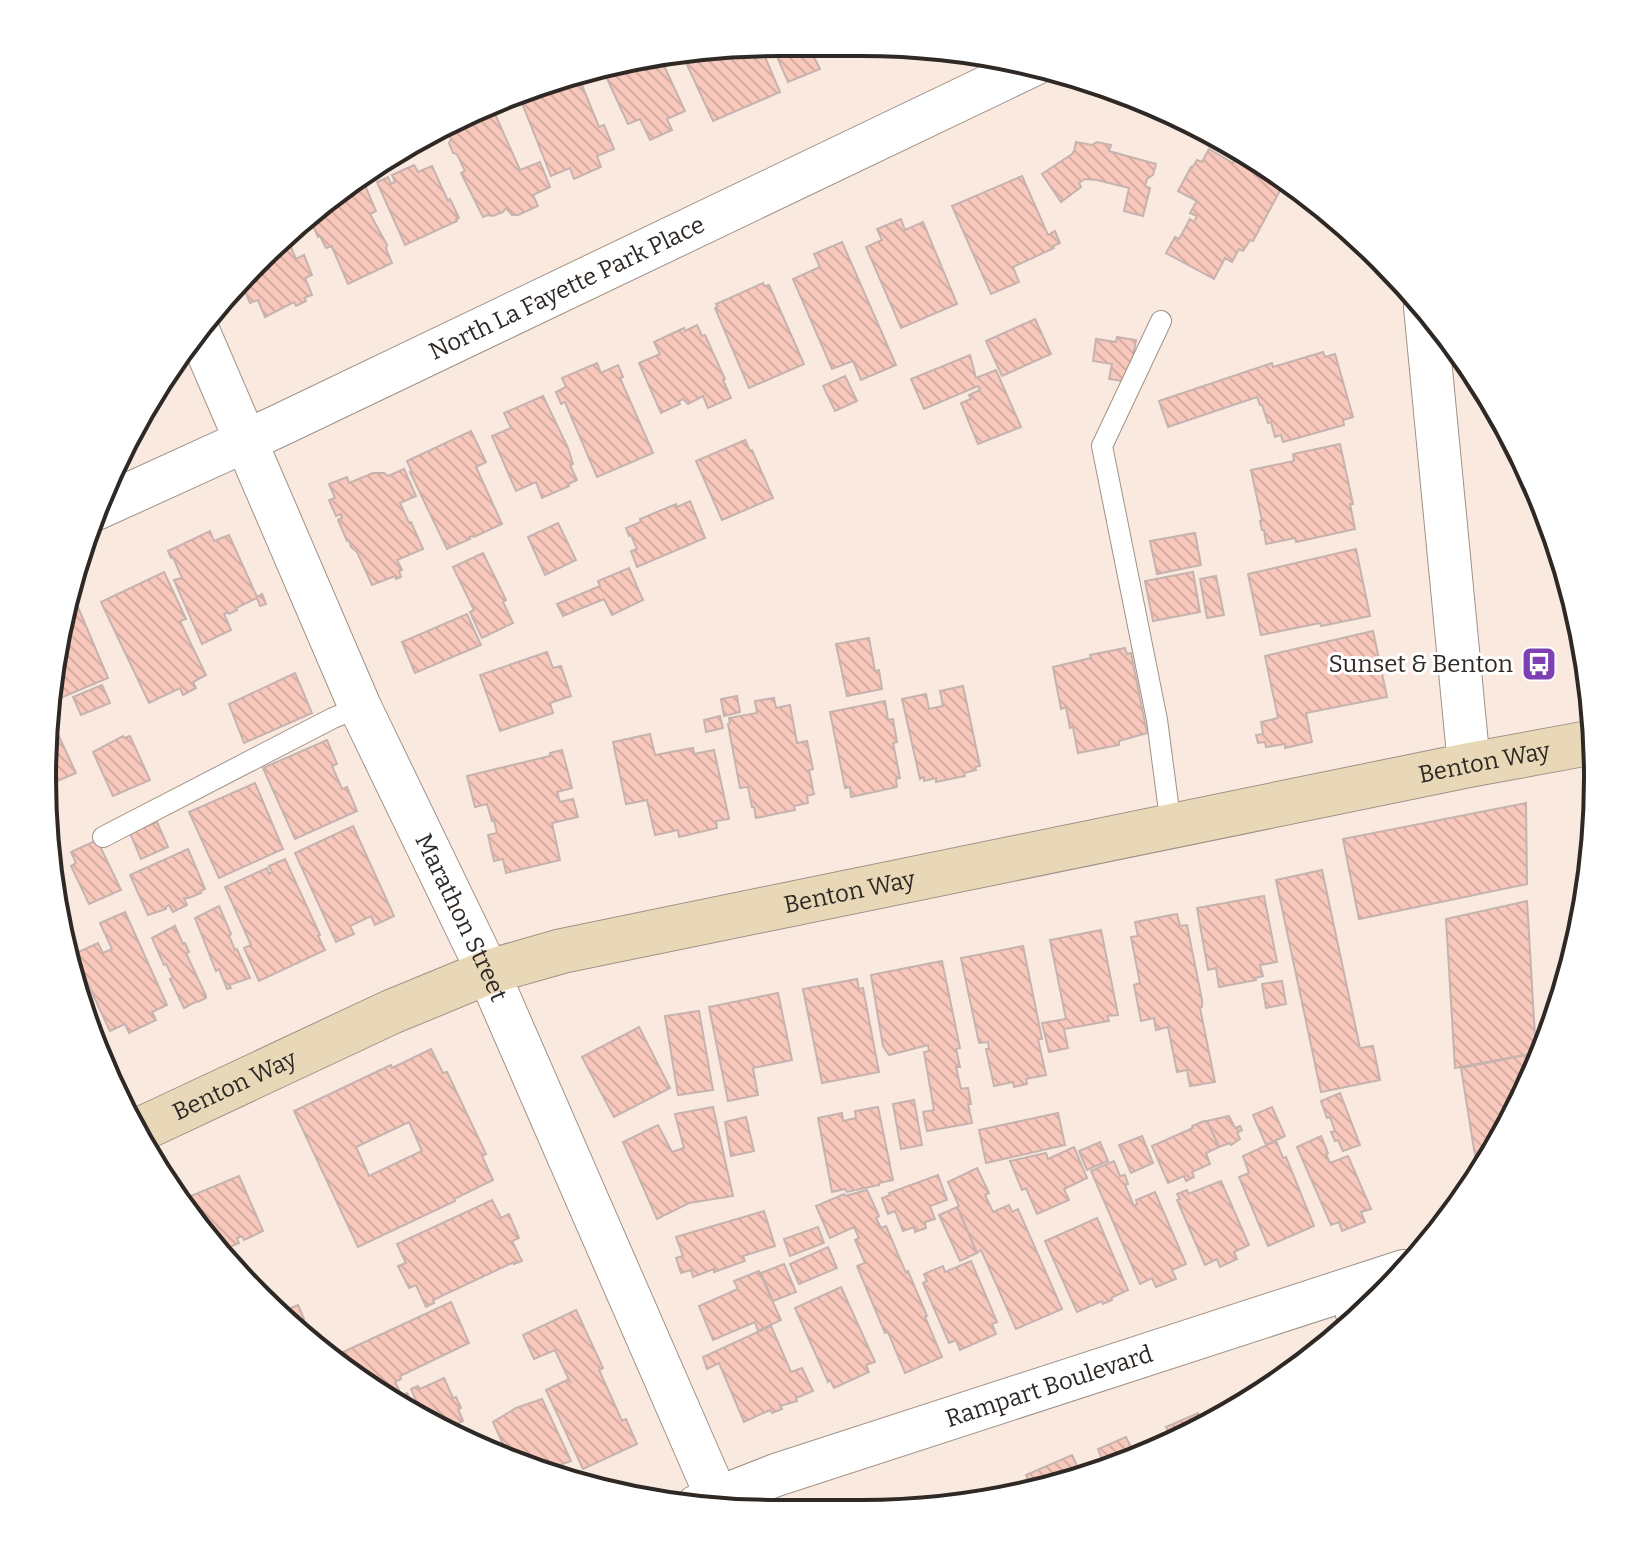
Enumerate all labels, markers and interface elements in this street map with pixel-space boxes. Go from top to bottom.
street label: North La Fayette Park Place [424,210,709,366]
bus stop icon: Sunset & Benton [1520,645,1558,683]
place label: Sunset & Benton [1329,650,1513,678]
street label: Benton Way [1416,736,1553,789]
street label: Marathon Street [409,829,513,1006]
street label: Benton Way [781,865,918,919]
street label: Benton Way [168,1044,301,1126]
street label: Rampart Boulevard [942,1340,1156,1433]

